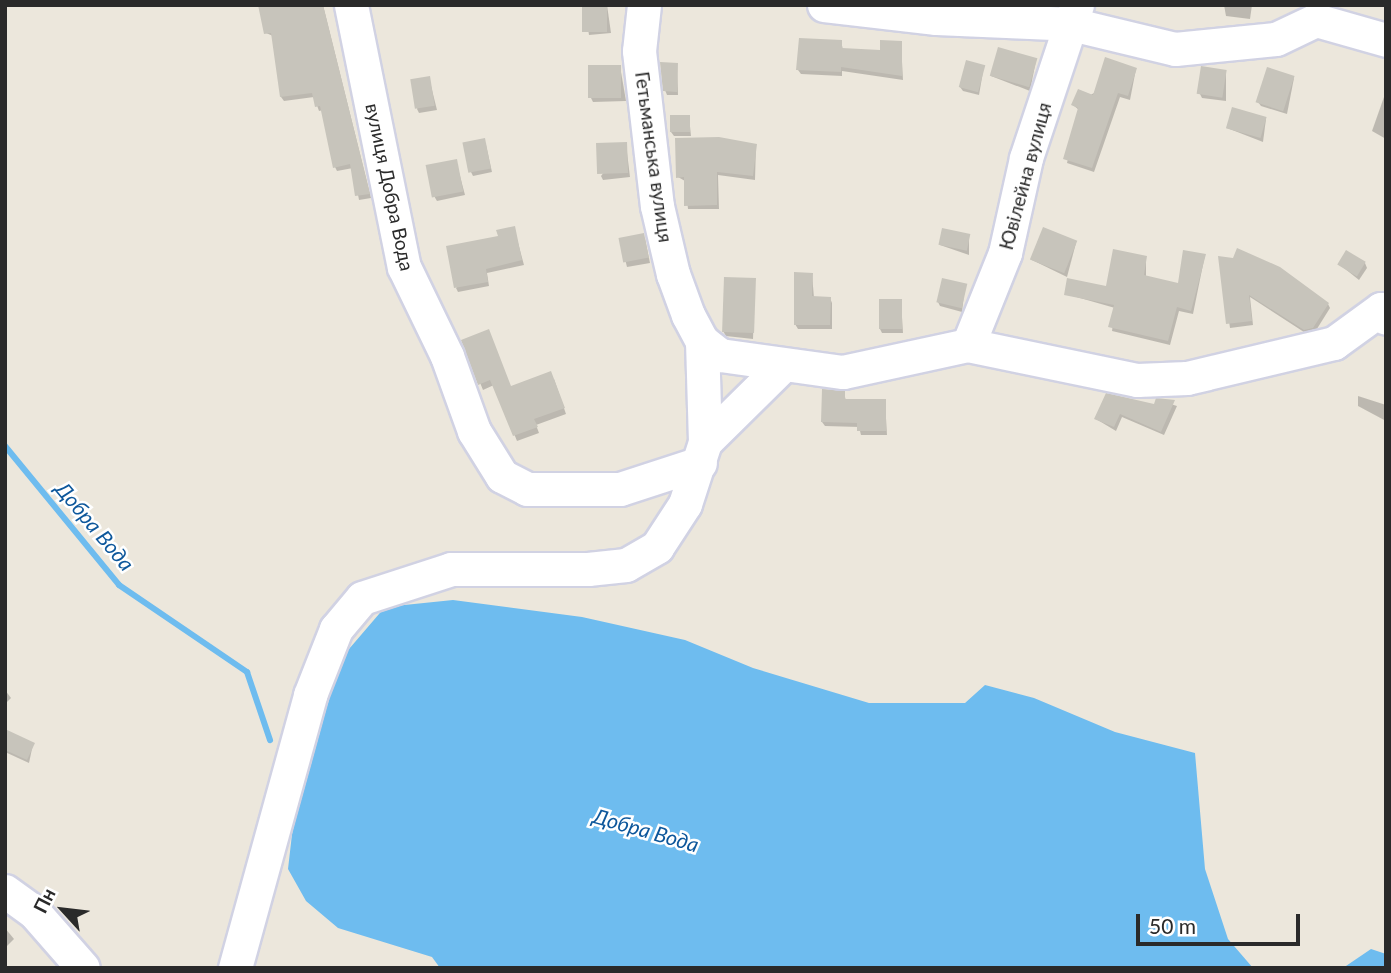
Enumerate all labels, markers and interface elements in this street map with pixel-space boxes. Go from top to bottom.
street label: Гетьманська вулиця [631,70,677,244]
street label: Ювілейна вулиця [994,100,1056,252]
street label: вулиця Добра Вода [361,101,419,273]
water label: Добра Вода [50,476,140,576]
water label: Добра Вода [590,803,702,857]
north arrow [28,875,98,945]
text: Пн [28,884,60,917]
scale bar [1139,900,1304,944]
text: 50 m [1149,913,1196,938]

